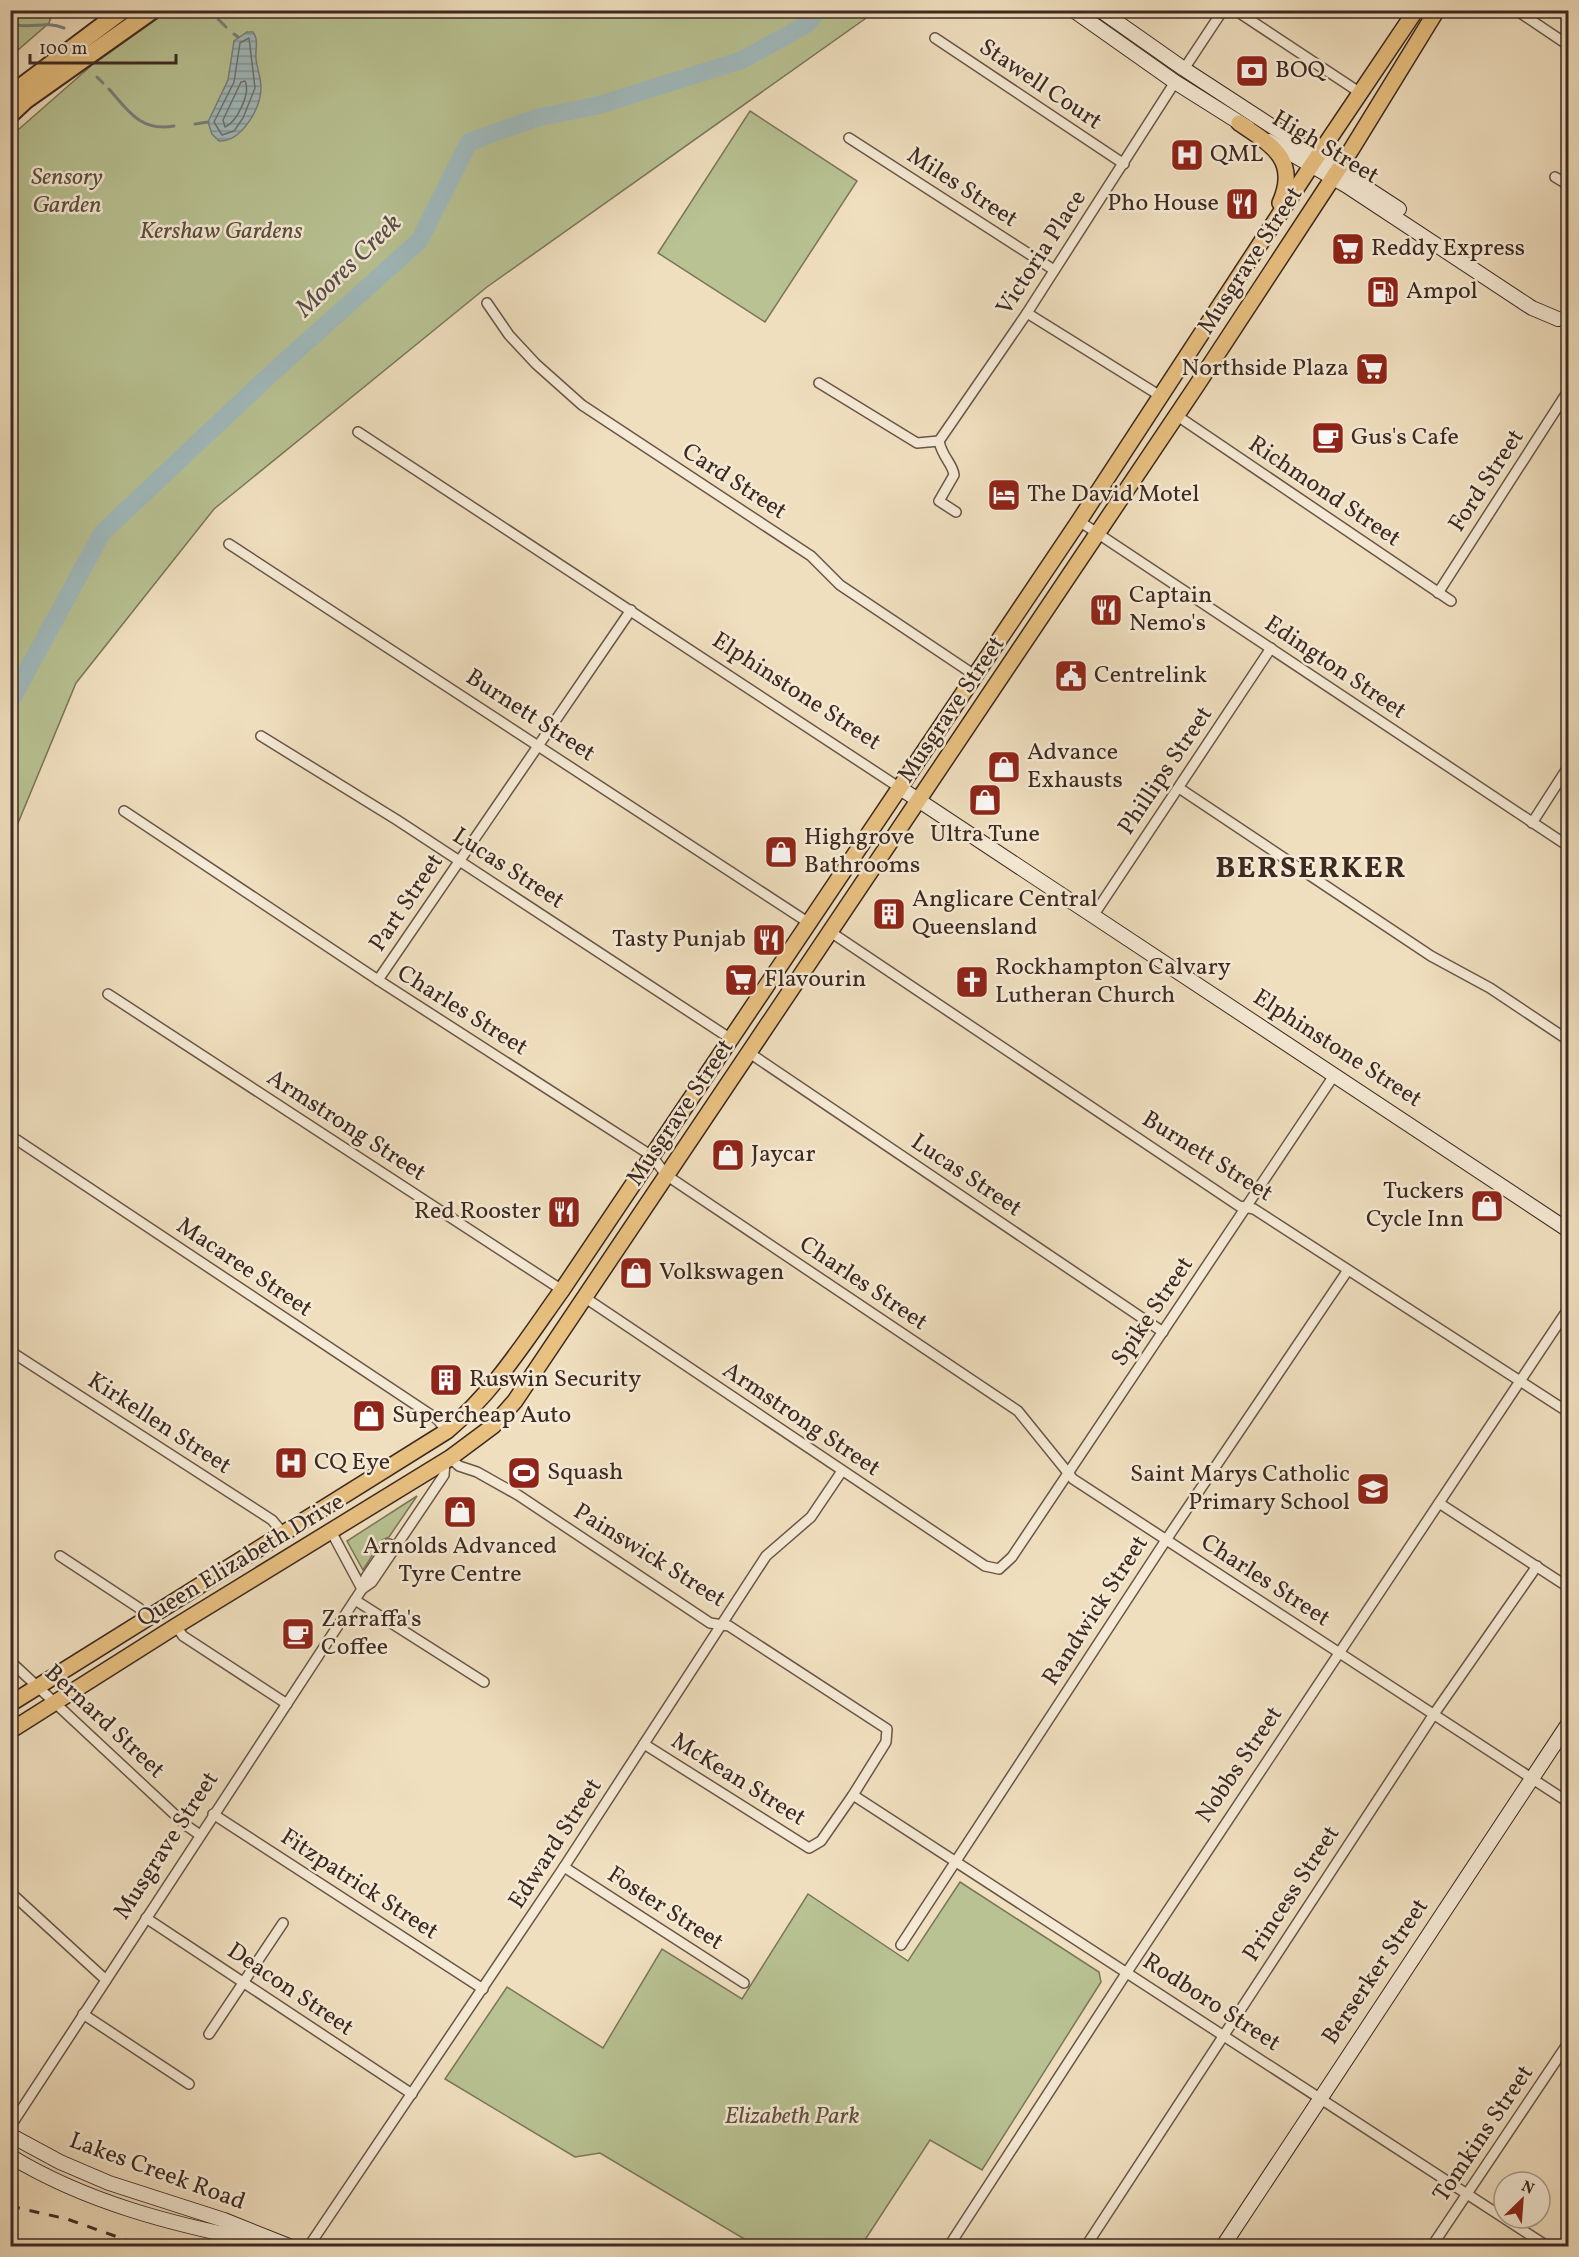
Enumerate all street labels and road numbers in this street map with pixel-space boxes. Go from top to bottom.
street label: Stawell Court [972,31,1108,139]
street label: High Street [1265,103,1385,193]
street label: Miles Street [900,139,1024,237]
street label: Musgrave Street [1190,180,1312,342]
street label: Victoria Place [989,184,1095,322]
street label: Ford Street [1441,423,1533,539]
street label: Richmond Street [1241,428,1407,556]
street label: Card Street [675,435,793,529]
street label: Edington Street [1257,608,1413,728]
street label: Elphinstone Street [705,624,887,760]
street label: Musgrave Street [890,630,1014,790]
street label: Burnett Street [458,661,602,771]
street label: Phillips Street [1110,700,1222,842]
street label: Lucas Street [445,820,571,918]
street label: Part Street [362,847,452,959]
street label: Charles Street [390,957,534,1065]
street label: Elphinstone Street [1246,981,1428,1117]
street label: Musgrave Street [619,1033,743,1193]
street label: Armstrong Street [260,1062,432,1190]
street label: Burnett Street [1135,1103,1279,1211]
street label: Lucas Street [904,1126,1028,1226]
street label: Macaree Street [169,1210,319,1326]
street label: Charles Street [792,1228,934,1340]
street label: Spike Street [1104,1250,1202,1374]
street label: Armstrong Street [715,1354,887,1486]
street label: Kirkellen Street [80,1365,238,1483]
street label: Queen Elizabeth Drive [131,1486,351,1636]
street label: Painswick Street [566,1495,732,1617]
street label: Charles Street [1193,1526,1337,1636]
street label: Randwick Street [1035,1529,1157,1693]
street label: Bernard Street [36,1657,172,1787]
street label: Nobbs Street [1188,1700,1292,1830]
street label: McKean Street [664,1725,812,1835]
street label: Musgrave Street [106,1765,228,1927]
street label: Edward Street [501,1772,611,1916]
street label: Princess Street [1235,1819,1349,1969]
street label: Fitzpatrick Street [273,1821,445,1949]
street label: Foster Street [600,1859,730,1959]
street label: Berserker Street [1314,1892,1438,2052]
street label: Deacon Street [220,1935,360,2045]
street label: Rodboro Street [1135,1946,1287,2060]
street label: Tomkins Street [1425,2059,1543,2209]
street label: Lakes Creek Road [64,2124,250,2220]

